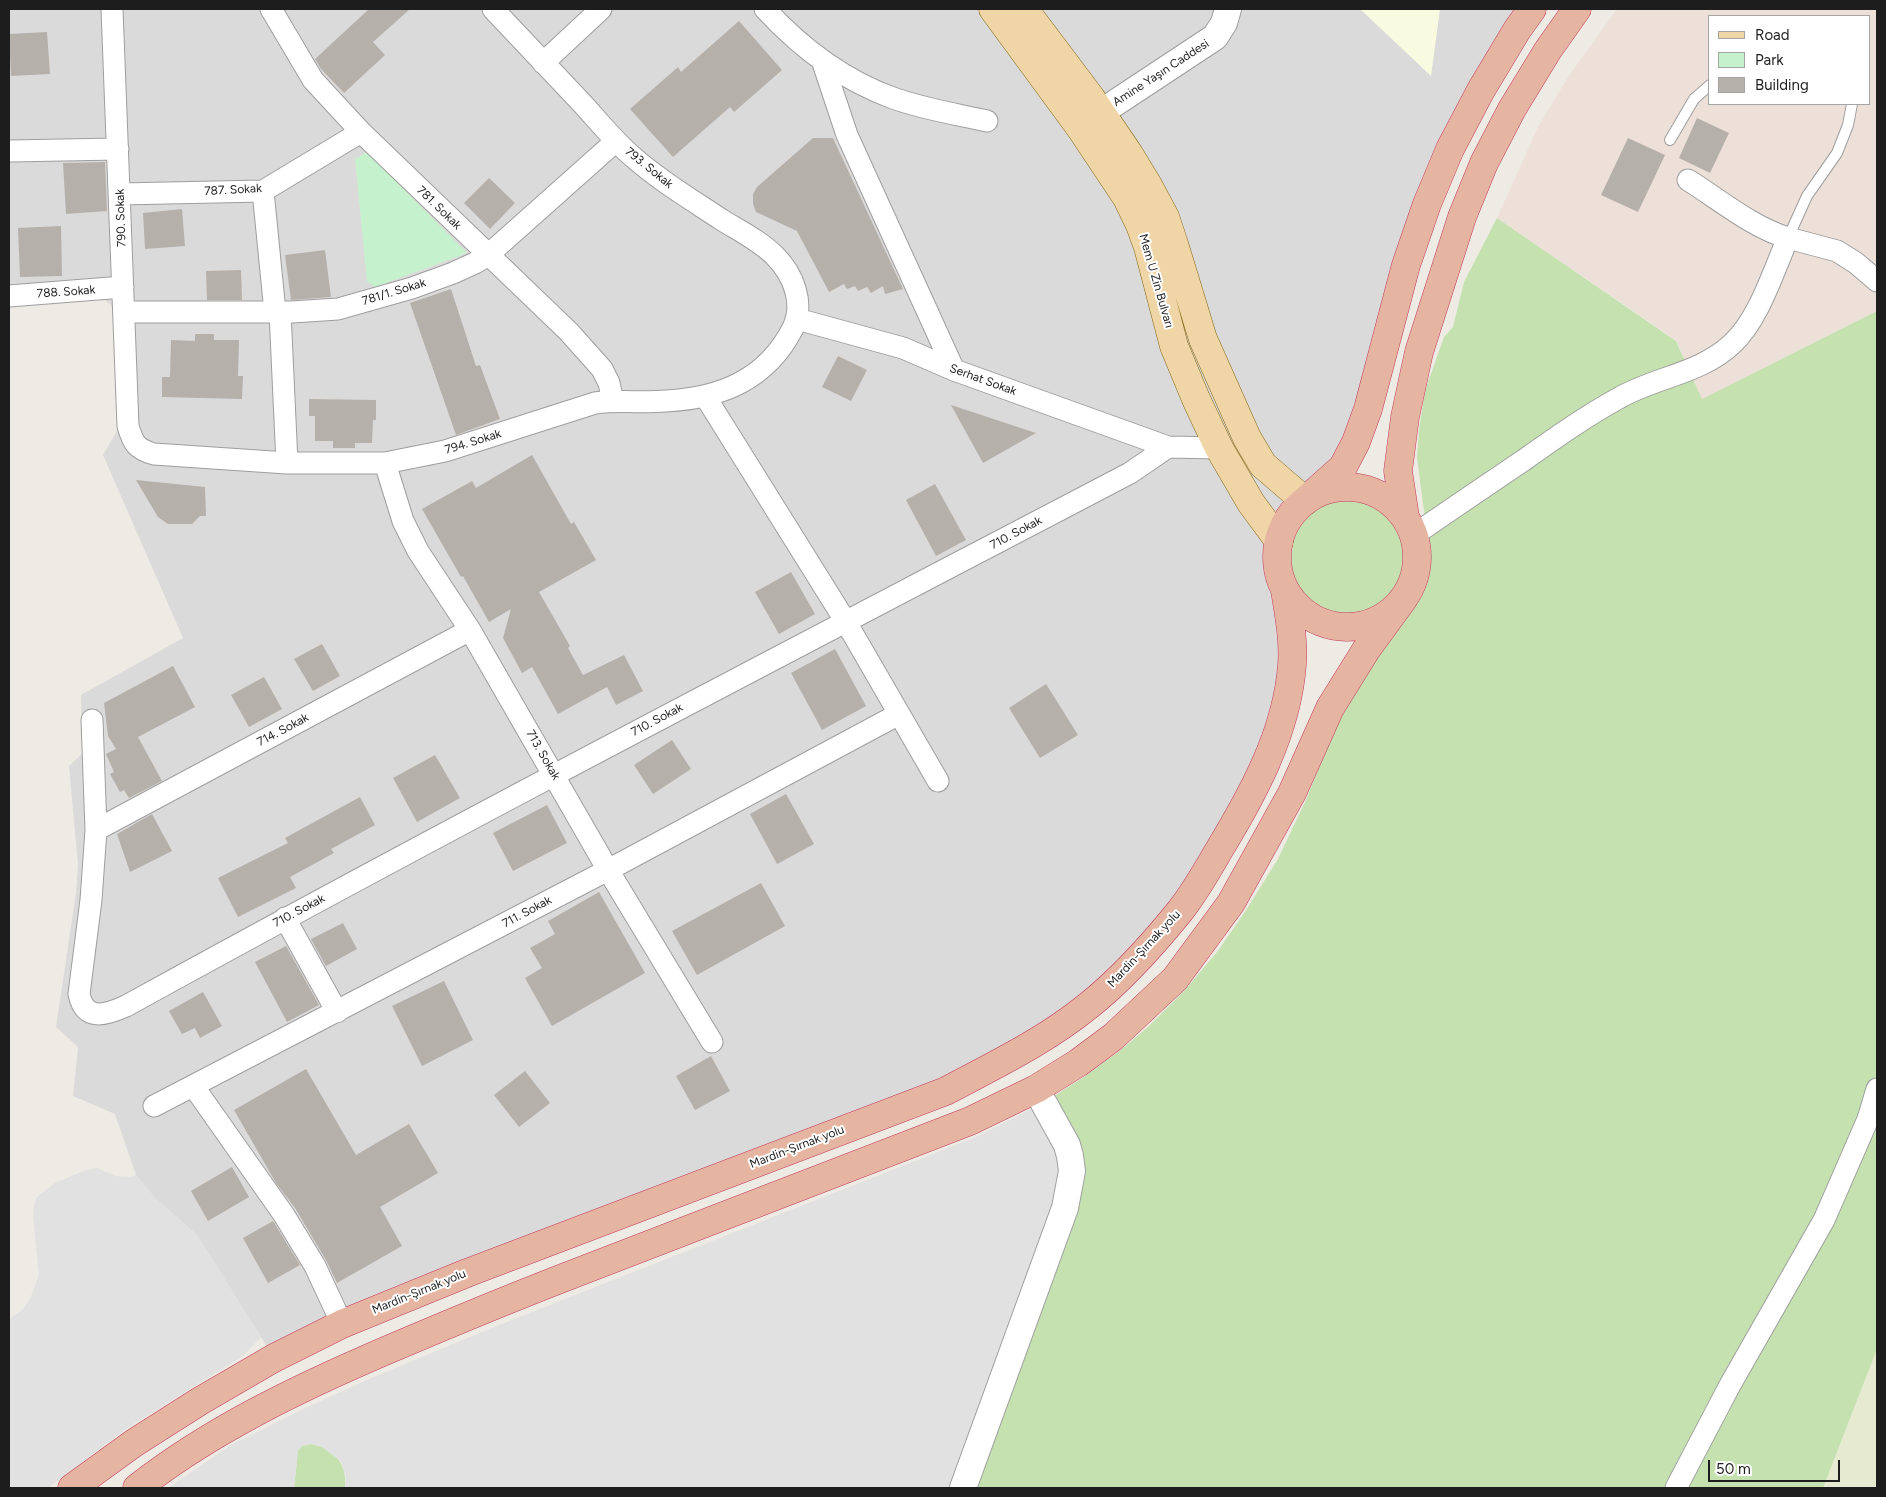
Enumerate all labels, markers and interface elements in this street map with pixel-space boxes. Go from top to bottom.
legend [1708,15,1871,105]
text: Road [1755,26,1790,44]
street label: Amine Yaşın Caddesi [1110,37,1212,109]
text: Park [1755,51,1784,69]
text: Building [1755,76,1809,94]
street label: 793. Sokak [622,144,676,192]
street label: 787. Sokak [204,181,262,199]
street label: 781. Sokak [414,183,464,233]
street label: 790. Sokak [113,189,129,247]
street label: Mem U Zin Bulvarı [1136,232,1176,330]
street label: 781/1. Sokak [360,275,428,309]
street label: 788. Sokak [36,283,96,301]
street label: Serhat Sokak [948,361,1018,399]
street label: 794. Sokak [443,427,503,457]
street label: 710. Sokak [988,513,1044,553]
street label: 710. Sokak [629,700,685,740]
street label: 714. Sokak [255,710,311,750]
street label: 713. Sokak [523,727,563,783]
street label: 710. Sokak [271,891,327,931]
street label: 711. Sokak [500,893,554,931]
street label: Mardin-Şırnak yolu [1105,907,1183,991]
street label: Mardin-Şırnak yolu [748,1122,846,1172]
street label: Mardin-Şırnak yolu [370,1267,468,1317]
scale bar [1711,1450,1844,1482]
text: 50 m [1716,1460,1751,1478]

